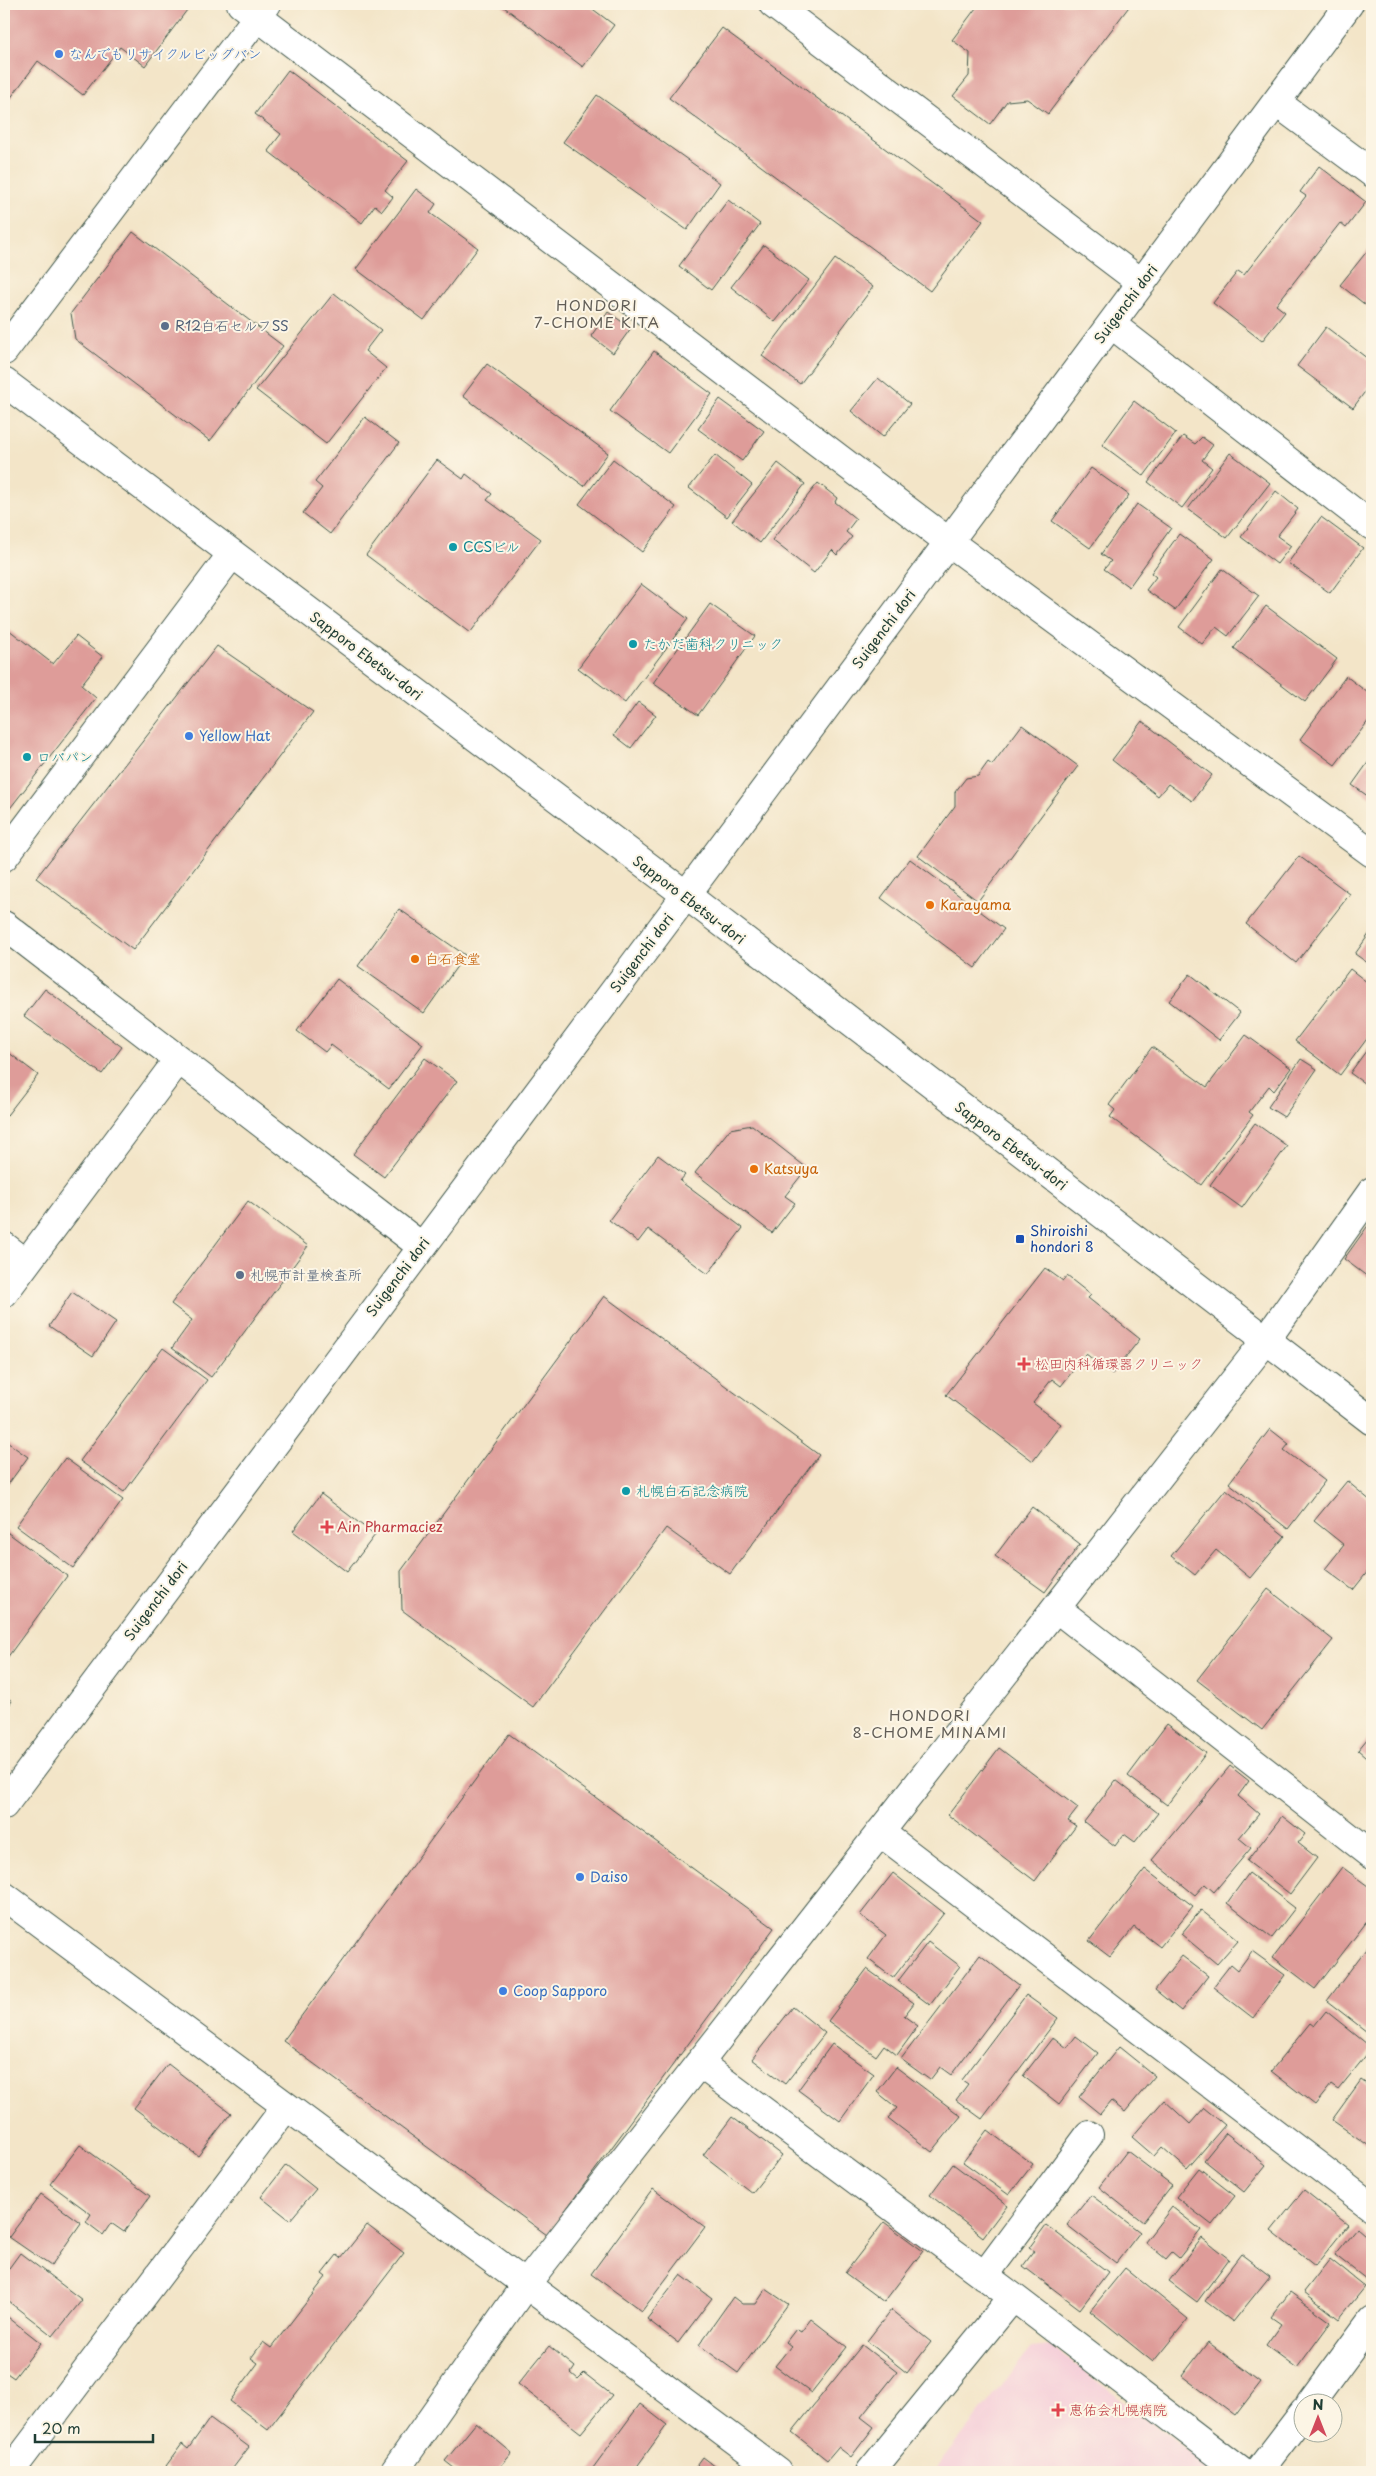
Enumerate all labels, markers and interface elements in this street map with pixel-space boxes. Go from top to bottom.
place label: なんでもリサイクルビッグバン [69,43,262,64]
marker: なんでもリサイクルビッグバン [53,48,65,60]
street label: Suigenchi dori [1089,260,1162,348]
district label: HONDORI 7-CHOME KITA [534,293,660,333]
place label: R12白石セルフSS [175,315,289,336]
marker: R12白石セルフSS [159,320,171,332]
place label: CCSビル [463,536,520,557]
marker: CCSビル [447,541,459,553]
street label: Suigenchi dori [847,585,920,673]
street label: Sapporo Ebetsu-dori [306,606,427,705]
place label: たかだ歯科クリニック [643,633,783,654]
marker: たかだ歯科クリニック [627,638,639,650]
place label: Yellow Hat [199,725,271,746]
marker: Yellow Hat [183,730,195,742]
place label: ロバパン [37,746,93,767]
marker: ロバパン [21,751,33,763]
street label: Sapporo Ebetsu-dori [629,850,750,949]
place label: Karayama [940,894,1011,915]
marker: Karayama [924,899,936,911]
street label: Suigenchi dori [605,909,678,997]
place label: 白石食堂 [425,948,481,969]
marker: 白石食堂 [409,953,421,965]
street label: Sapporo Ebetsu-dori [951,1096,1072,1195]
place label: Katsuya [764,1158,819,1179]
marker: Katsuya [748,1163,760,1175]
place label: Shiroishi hondori 8 [1030,1220,1094,1257]
street label: Suigenchi dori [361,1233,434,1321]
marker: Shiroishi hondori 8 [1014,1233,1026,1245]
place label: 札幌市計量検査所 [250,1264,362,1285]
marker: 札幌市計量検査所 [234,1269,246,1281]
place label: 松田内科循環器クリニック [1035,1353,1203,1374]
marker: 松田内科循環器クリニック [1017,1357,1031,1371]
place label: 札幌白石記念病院 [636,1480,748,1501]
marker: 札幌白石記念病院 [620,1485,632,1497]
place label: Ain Pharmaciez [337,1516,443,1537]
marker: Ain Pharmaciez [321,1521,333,1533]
street label: Suigenchi dori [119,1557,192,1645]
district label: HONDORI 8-CHOME MINAMI [853,1703,1007,1743]
place label: Daiso [590,1866,628,1887]
marker: Daiso [574,1871,586,1883]
place label: Coop Sapporo [513,1980,607,2001]
marker: Coop Sapporo [497,1985,509,1997]
north arrow [1294,2394,1344,2444]
text: N [1312,2394,1324,2415]
place label: 恵佑会札幌病院 [1069,2399,1167,2420]
marker: 恵佑会札幌病院 [1051,2403,1065,2417]
scale bar [35,2411,152,2443]
text: 20 m [42,2416,81,2439]

